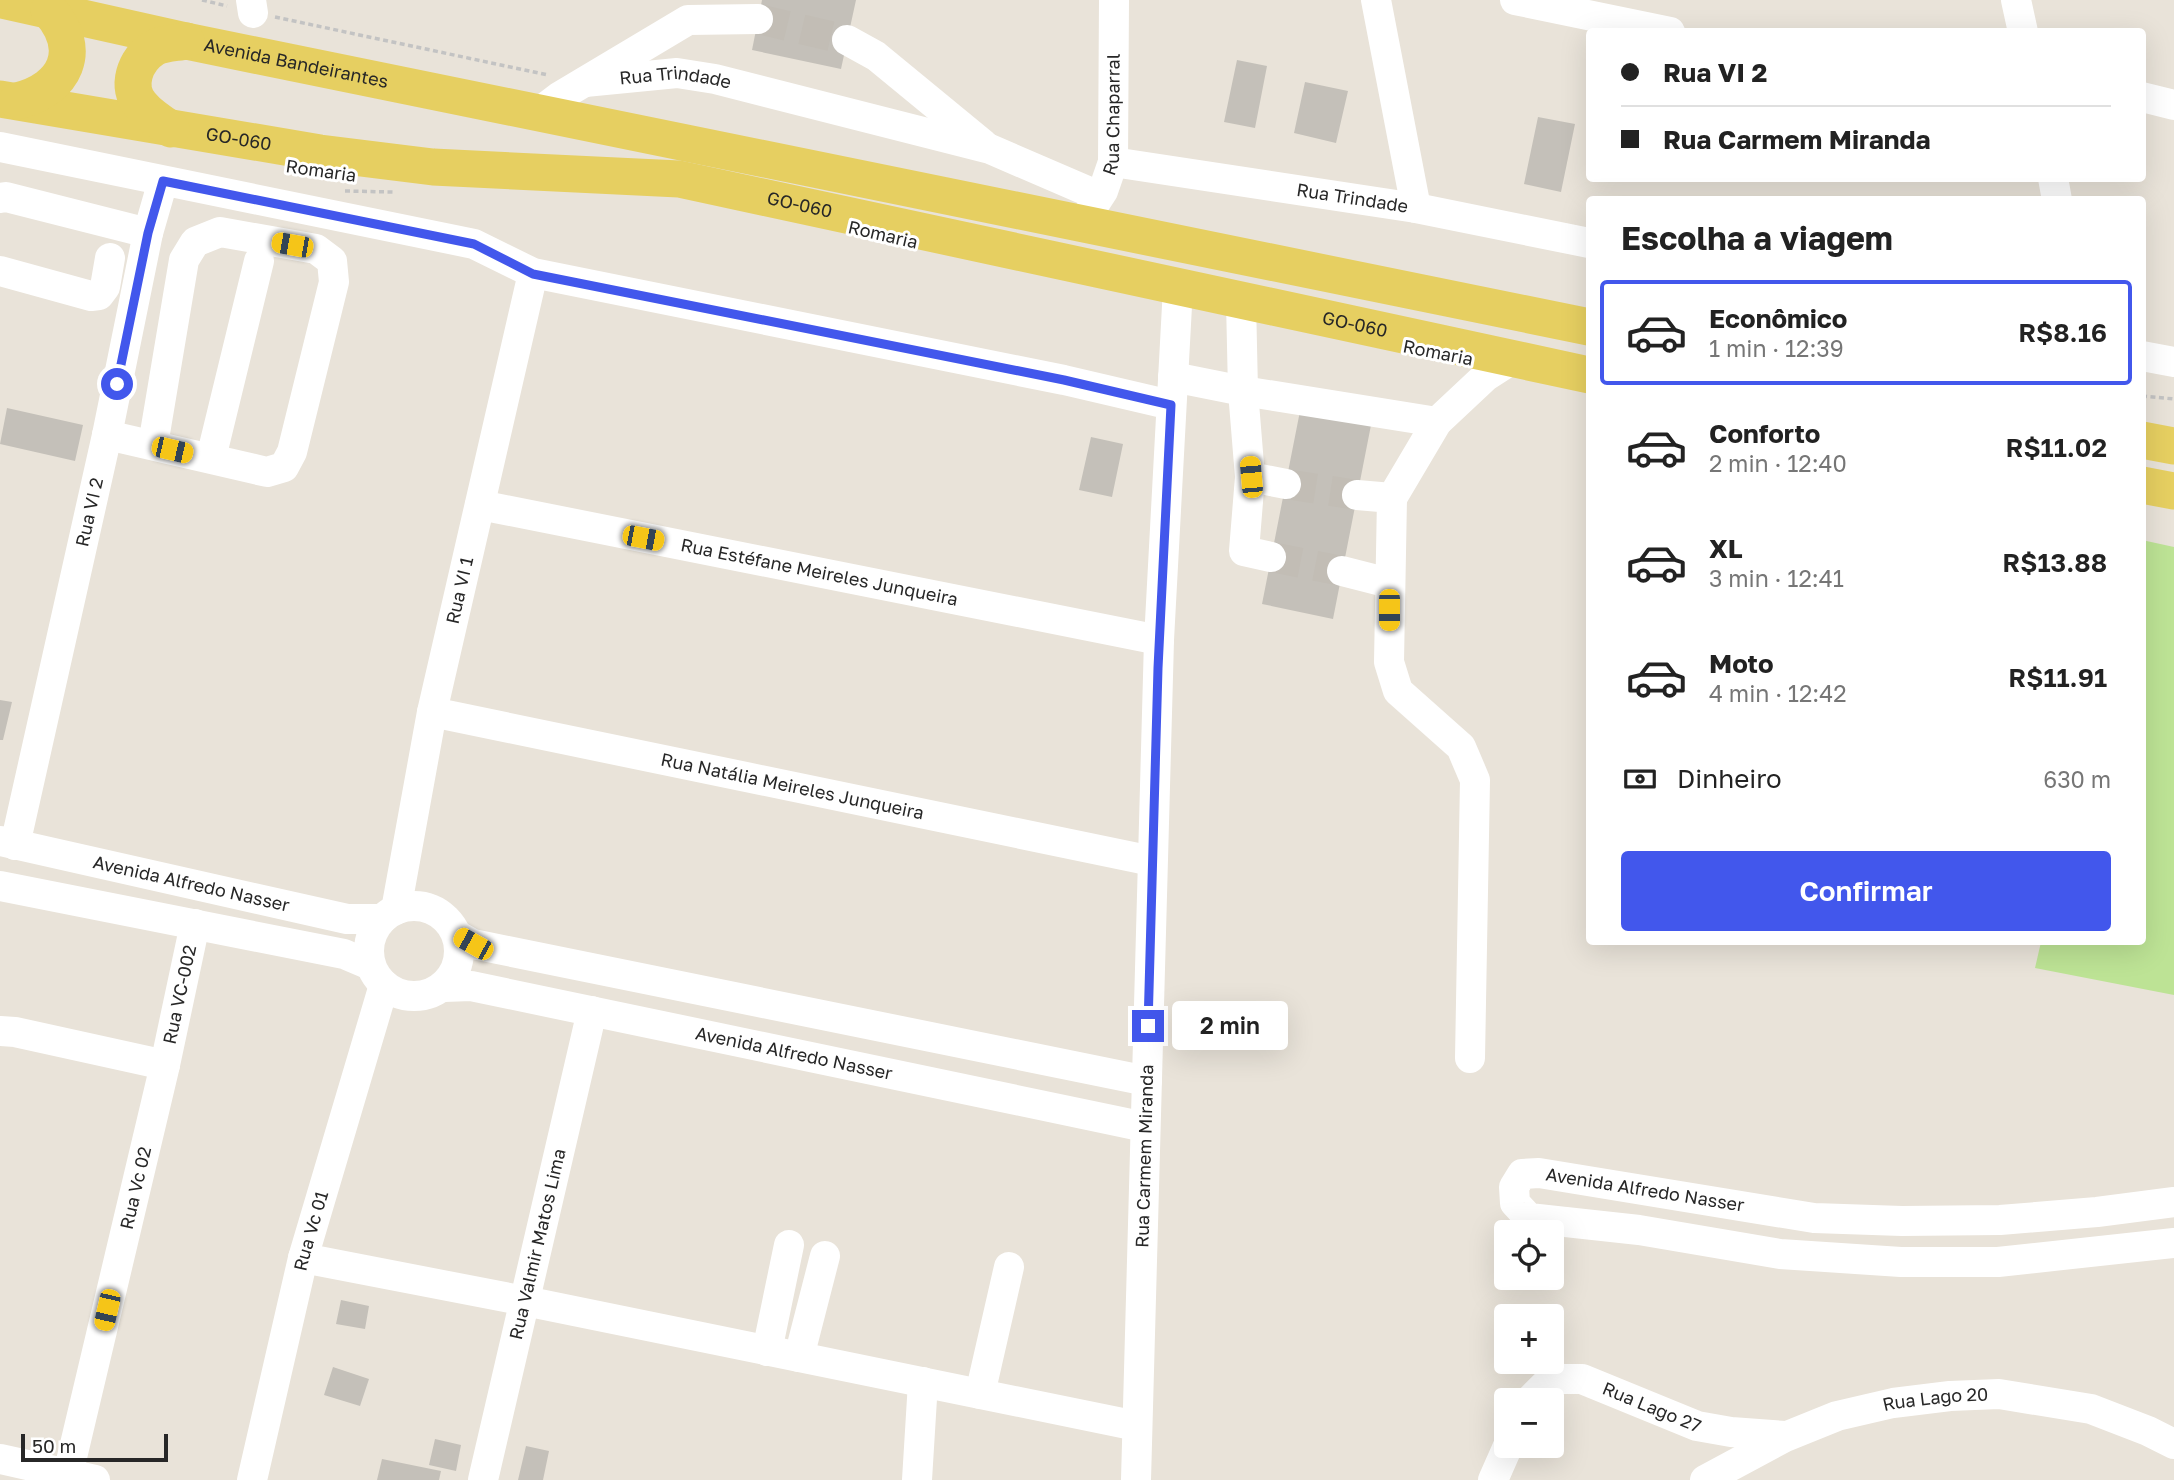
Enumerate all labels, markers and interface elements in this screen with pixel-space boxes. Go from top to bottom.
street label: Avenida Bandeirantes [202,33,391,92]
street label: Rua Chaparral [1097,53,1124,178]
text: Rua VI 2 [1663,57,1767,88]
street label: Rua Trindade [618,61,734,93]
street label: GO-060 [204,122,273,155]
text: Rua Carmem Miranda [1663,124,1931,155]
street label: Romaria [284,154,358,186]
street label: Rua Trindade [1295,178,1410,217]
street label: GO-060 [765,186,834,222]
street label: Romaria [846,215,920,253]
text: Escolha a viagem [1621,219,1893,257]
car [270,231,315,259]
icon: car [1625,301,1688,364]
text: Econômico [1709,303,1847,334]
street label: GO-060 [1320,306,1390,341]
text: R$8.16 [2018,317,2107,348]
street label: Romaria [1401,334,1475,370]
text: 1 min · 12:39 [1709,334,1844,362]
route start [101,368,133,400]
icon: car [1625,416,1688,479]
text: Conforto [1709,418,1820,449]
text: R$11.02 [2005,432,2107,463]
car [150,435,195,465]
text: 2 min · 12:40 [1709,449,1847,477]
car [1239,455,1264,499]
street label: Rua VI 2 [70,475,107,549]
car [621,524,666,552]
icon: car [1625,531,1688,594]
street label: Rua Estéfane Meireles Junqueira [679,533,960,610]
text: XL [1709,533,1743,564]
text: R$13.88 [2002,547,2107,578]
street label: Rua VI 1 [441,554,477,626]
text: 3 min · 12:41 [1709,564,1844,592]
car [1379,589,1400,631]
icon: car [1625,646,1688,709]
text: Moto [1709,648,1774,679]
text: R$11.91 [2008,662,2107,693]
text: 4 min · 12:42 [1709,679,1847,707]
street label: Rua Natália Meireles Junqueira [659,748,926,824]
icon: cash [1621,760,1659,798]
text: Dinheiro [1677,763,1782,794]
text: 630 m [2043,765,2111,793]
street label: Avenida Alfredo Nasser [91,850,292,916]
button: Confirmar [1621,851,2111,931]
car [450,925,497,963]
street label: Rua VC-002 [158,943,200,1046]
callout: 2 min [1172,1002,1288,1050]
route end [1132,1010,1164,1042]
text: 2 min [1200,1011,1260,1039]
street label: Avenida Alfredo Nasser [694,1021,895,1084]
street label: Rua Carmem Miranda [1130,1064,1157,1248]
street label: Rua Vc 02 [115,1144,155,1231]
street label: Rua Valmir Matos Lima [504,1146,570,1342]
street label: Avenida Alfredo Nasser [1544,1162,1746,1216]
street label: Rua Vc 01 [288,1188,332,1273]
map controls [1494,1220,1564,1458]
button: locate [1494,1220,1564,1290]
car [93,1287,122,1333]
button: + [1494,1304,1564,1374]
street label: Rua Lago 27 [1600,1377,1705,1437]
street label: Rua Lago 20 [1880,1382,1989,1415]
button: − [1494,1388,1564,1458]
scale bar [21,1431,168,1463]
text: 50 m [32,1434,76,1457]

